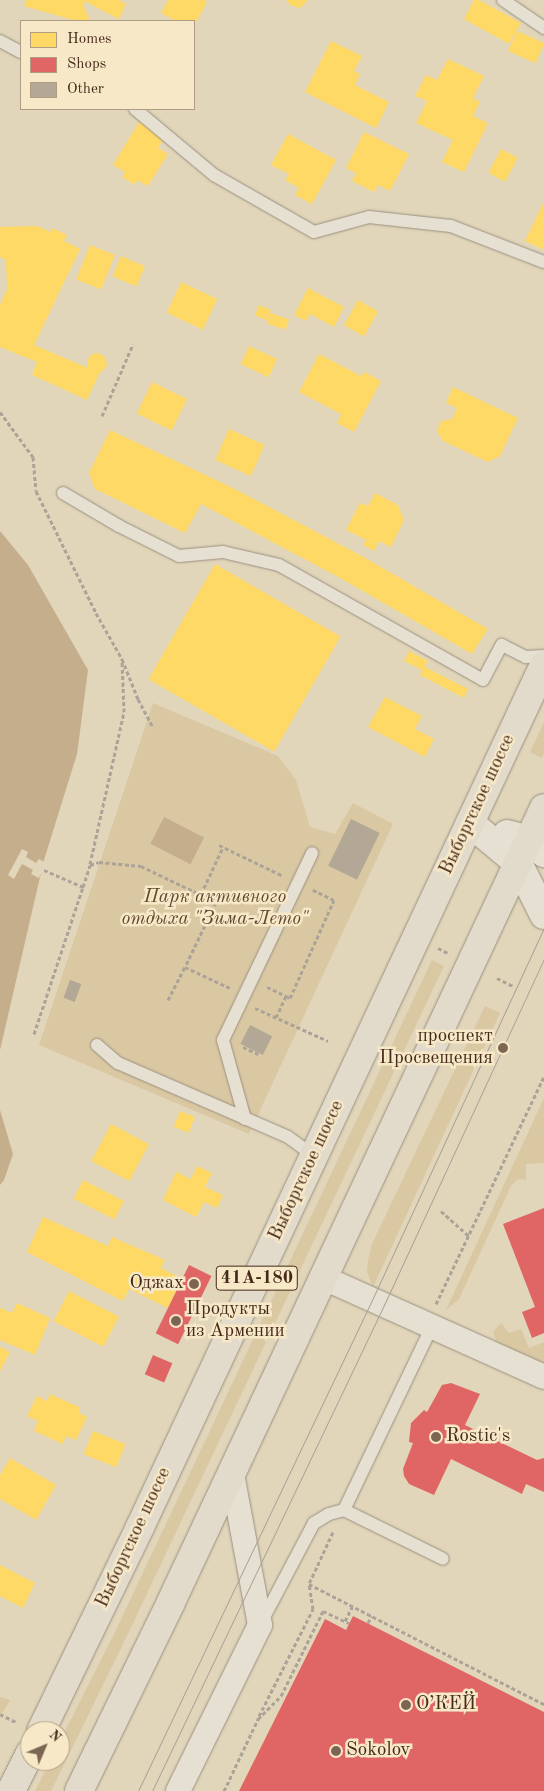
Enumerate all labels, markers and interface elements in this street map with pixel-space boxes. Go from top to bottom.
legend [20,20,195,110]
text: Homes [67,32,112,47]
text: Shops [67,57,106,72]
text: Other [67,82,104,97]
street label: Выборгское шоссе [436,731,520,879]
park label: Парк активного отдыха "Зима-Лето" [121,887,309,931]
place label: проспект Просвещения [379,1026,493,1070]
marker: проспект Просвещения [497,1042,509,1054]
street label: Выборгское шоссе [265,1097,349,1245]
road number: 41А-180 [216,1262,298,1294]
place label: Оджах [130,1273,184,1295]
marker: Оджах [188,1278,200,1290]
place label: Продукты из Армении [186,1299,285,1343]
marker: Продукты из Армении [170,1315,182,1327]
place label: Rostic's [446,1426,510,1448]
marker: Rostic's [430,1431,442,1443]
street label: Выборгское шоссе [92,1464,176,1612]
place label: О’КЕЙ [416,1694,476,1716]
marker: О’КЕЙ [400,1699,412,1711]
north arrow [20,1721,70,1771]
text: N [46,1727,64,1745]
place label: Sokolov [346,1740,410,1762]
marker: Sokolov [330,1745,342,1757]

